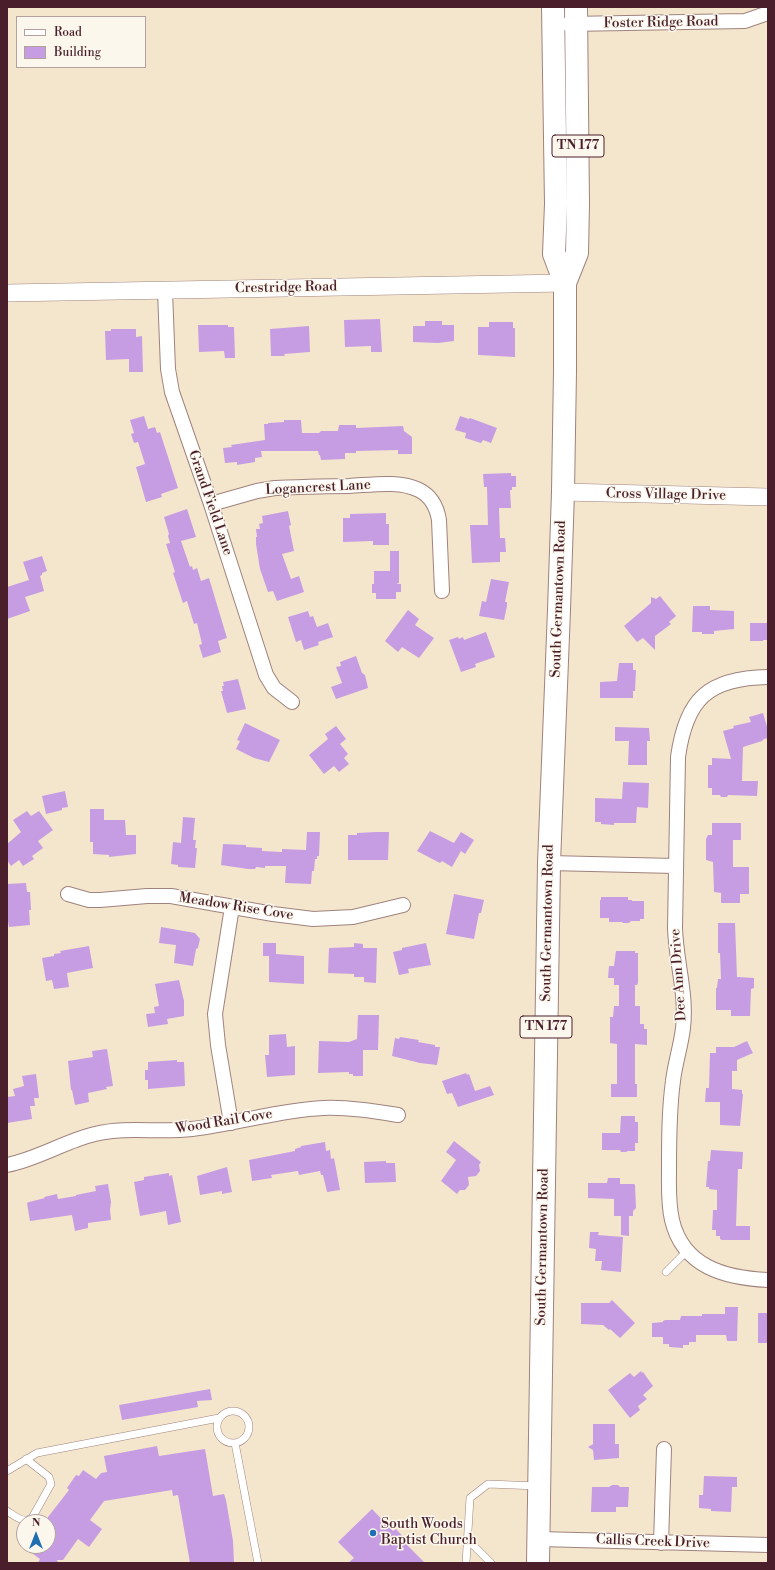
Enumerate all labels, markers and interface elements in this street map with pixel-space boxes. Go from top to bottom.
street label: Foster Ridge Road [603,14,719,32]
legend [16,16,146,68]
text: Road [54,25,82,40]
text: Building [54,45,101,60]
road number: TN 177 [552,135,604,157]
street label: Crestridge Road [235,279,337,297]
street label: Grand Field Lane [184,448,236,558]
street label: Logancrest Lane [265,477,371,499]
street label: Cross Village Drive [606,486,726,504]
street label: South Germantown Road [548,520,570,678]
street label: South Germantown Road [538,844,558,1002]
street label: Meadow Rise Cove [177,890,295,924]
street label: Dee Ann Drive [667,928,691,1022]
road number: TN 177 [520,1016,572,1038]
street label: Wood Rail Cove [174,1106,274,1138]
street label: South Germantown Road [533,1168,553,1326]
north arrow [16,1514,56,1554]
text: N [32,1516,40,1530]
place label: South Woods Baptist Church [381,1517,477,1550]
marker: South Woods Baptist Church [368,1528,378,1538]
street label: Callis Creek Drive [596,1532,710,1552]

